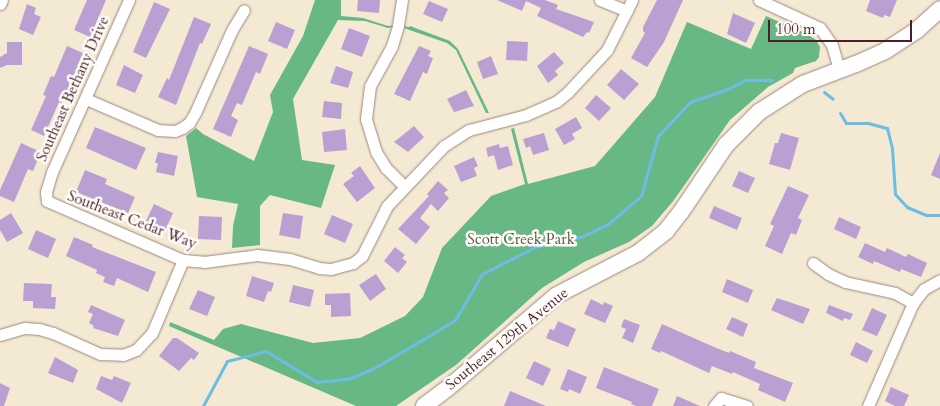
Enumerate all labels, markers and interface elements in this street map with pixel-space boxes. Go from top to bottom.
scale bar [770,10,914,42]
street label: Southeast Bethany Drive [33,14,113,164]
text: 100 m [776,19,816,39]
street label: Southeast Cedar Way [65,187,199,253]
park label: Scott Creek Park [467,231,575,249]
street label: Southeast 129th Avenue [442,284,572,394]

